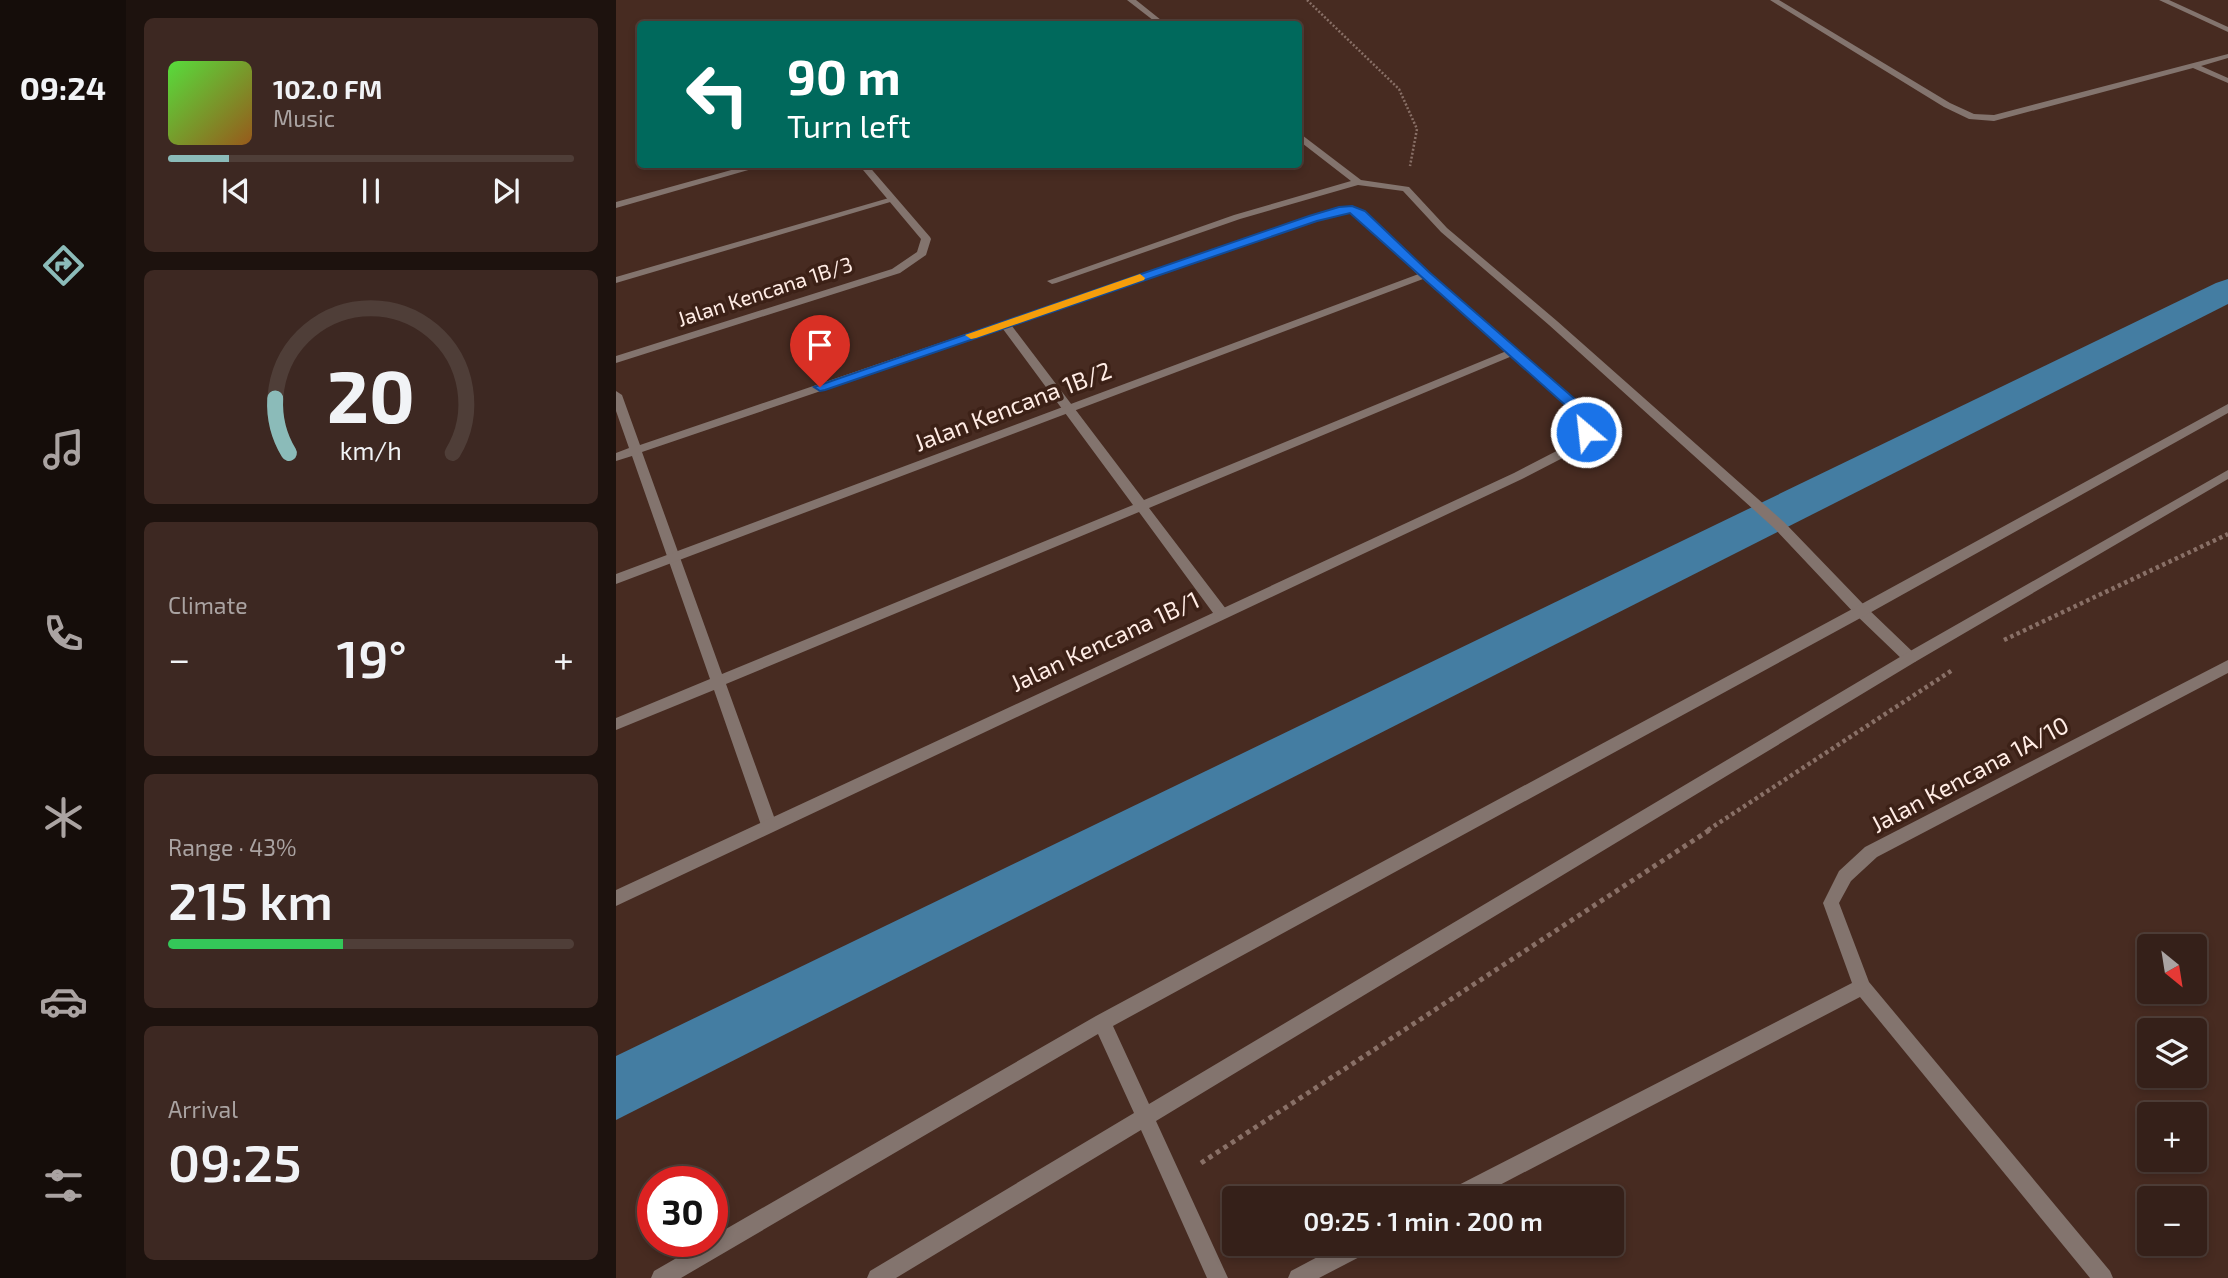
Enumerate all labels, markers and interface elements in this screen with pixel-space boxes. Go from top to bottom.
text: 90 m [787,46,901,105]
icon: left [672,49,763,140]
text: 09:24 [20,68,106,106]
text: 102.0 FM [273,73,382,104]
text: Music [273,104,335,132]
text: Turn left [787,106,911,144]
icon: previous [217,172,255,210]
icon: pause [352,172,390,210]
icon: next [487,172,525,210]
icon: directions [39,241,88,290]
street label: Jalan Kencana 1B/3 [674,250,855,331]
pin [790,315,850,387]
icon: arrive [801,326,839,364]
text: 20 [327,350,415,438]
street label: Jalan Kencana 1B/2 [910,355,1115,457]
position arrow [1549,395,1623,469]
icon: music [39,425,88,474]
text: km/h [340,435,402,465]
street label: Jalan Kencana 1B/1 [1005,584,1203,697]
text: Climate [168,591,248,619]
icon: phone [39,609,88,658]
text: 19° [336,626,407,688]
text: − [168,635,190,681]
text: + [553,635,574,681]
street label: Jalan Kencana 1A/10 [1865,709,2073,838]
icon: climate [39,793,88,842]
text: Range · 43% [168,833,296,861]
text: 215 km [168,868,333,930]
north arrow [2137,934,2207,1004]
map controls [2137,934,2207,1256]
icon: car [39,977,88,1026]
button: layers [2137,1018,2207,1088]
text: Arrival [168,1095,238,1123]
button: + [2137,1102,2207,1172]
text: 09:25 [168,1130,301,1192]
icon: filters [39,1161,88,1210]
speed limit sign: 30 [637,1166,728,1257]
button: − [2137,1186,2207,1256]
text: 09:25 · 1 min · 200 m [1303,1205,1543,1236]

